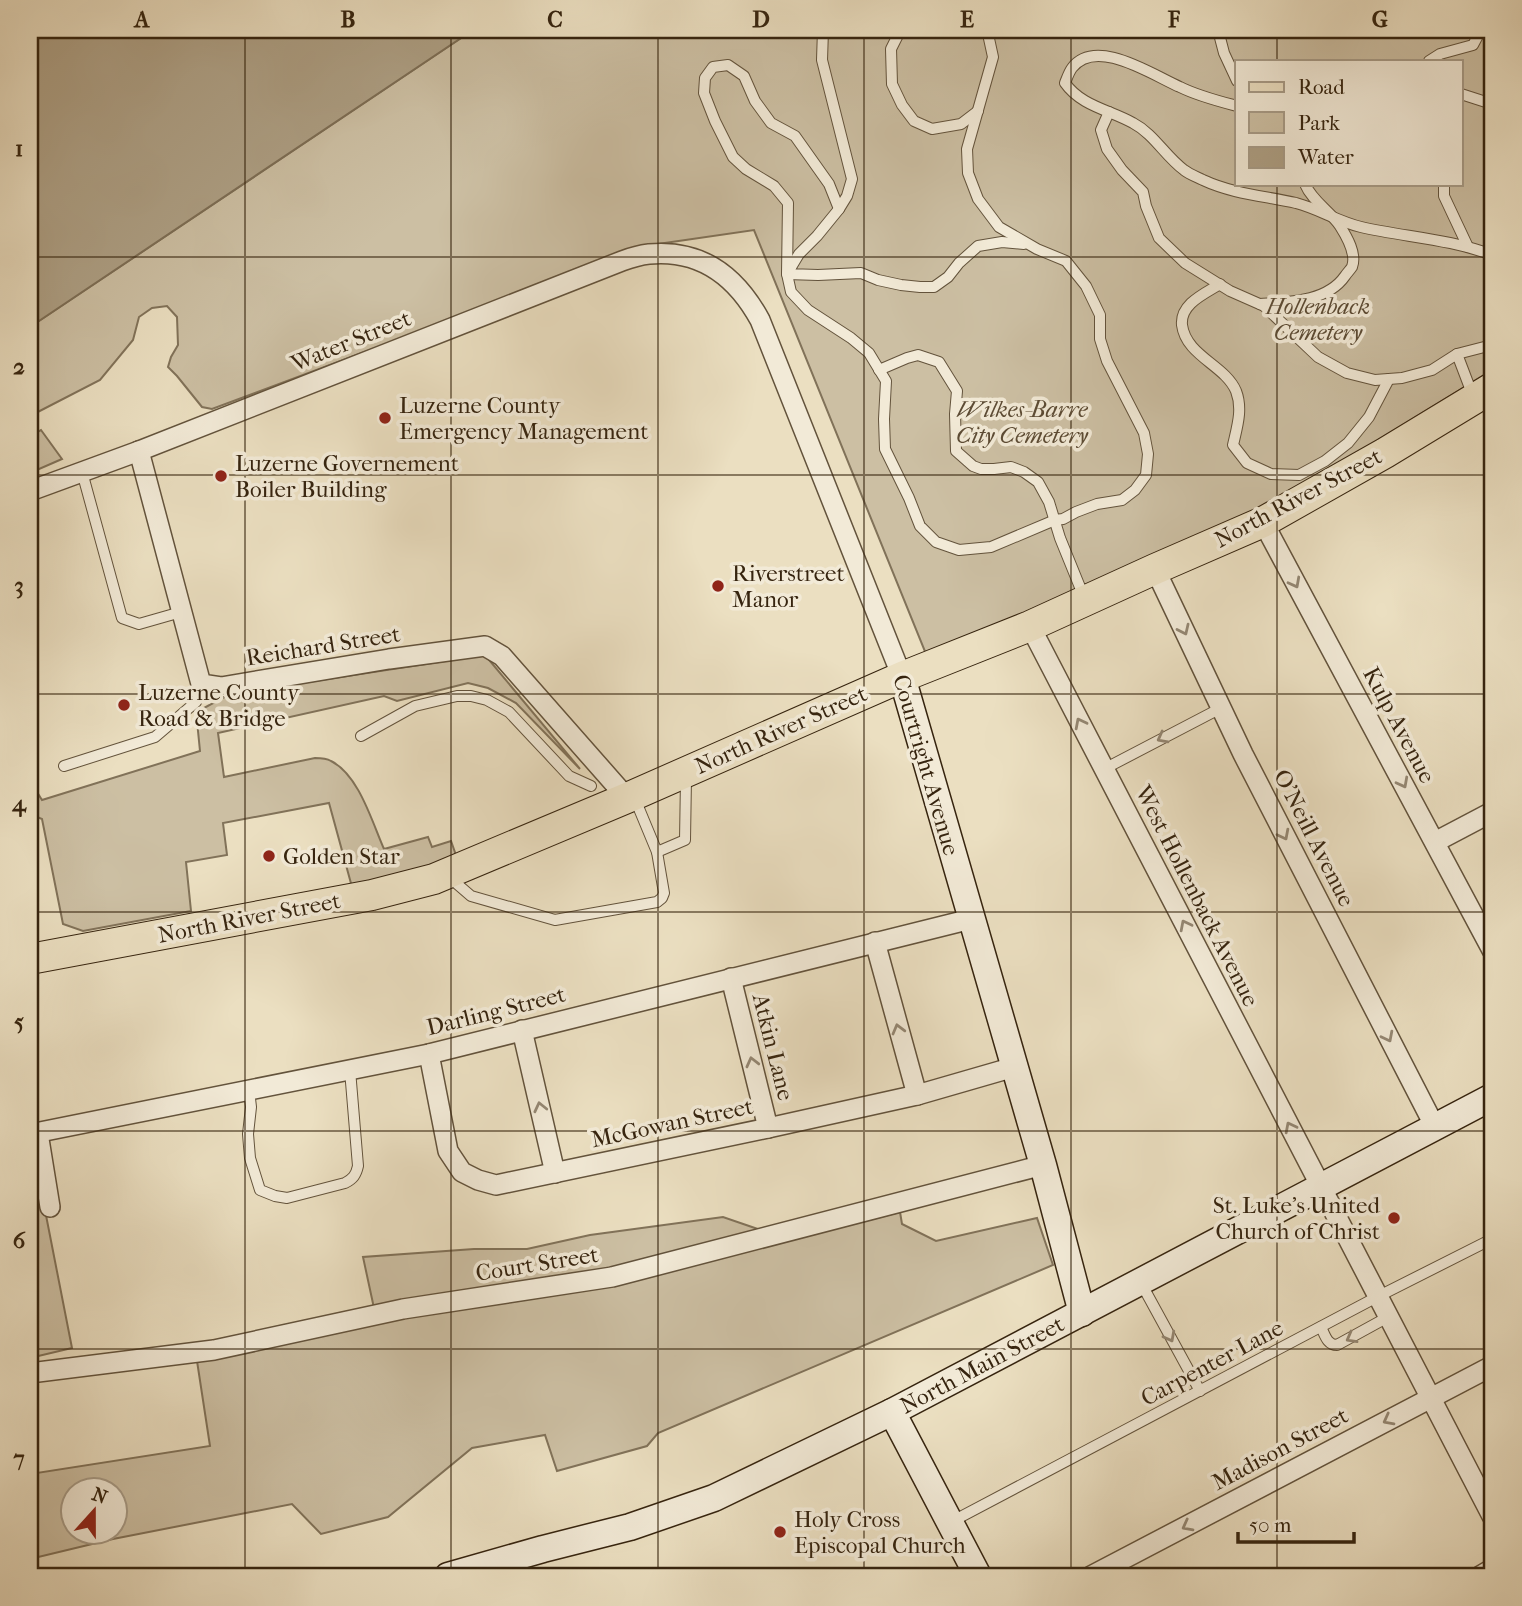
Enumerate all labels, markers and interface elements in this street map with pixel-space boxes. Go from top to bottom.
text: A [133,6,151,33]
text: B [341,6,356,33]
text: C [547,6,563,33]
text: D [752,6,770,33]
text: E [960,6,974,33]
text: F [1167,6,1181,33]
text: G [1372,6,1388,33]
legend [1235,60,1462,186]
text: Road [1298,75,1345,99]
text: Park [1298,111,1340,135]
text: 1 [15,135,23,162]
text: Water [1297,145,1354,169]
park label: Hollenback Cemetery [1265,293,1370,346]
street label: Water Street [286,305,415,378]
text: 2 [13,353,25,380]
place label: Luzerne County Emergency Management [399,392,648,445]
park label: Wilkes-Barre City Cemetery [956,396,1089,449]
marker: Luzerne County Emergency Management [377,410,393,426]
street label: North River Street [1210,443,1386,553]
place label: Luzerne Governement Boiler Building [235,450,459,503]
marker: Luzerne Governement Boiler Building [213,468,229,484]
place label: Riverstreet Manor [732,560,845,613]
text: 3 [14,572,24,599]
one-way arrow [1287,575,1300,588]
marker: Riverstreet Manor [710,578,726,594]
street label: Reichard Street [244,620,402,672]
one-way arrow [1176,623,1190,636]
street label: Kulp Avenue [1357,662,1441,788]
street label: Courtright Avenue [887,671,965,859]
place label: Luzerne County Road & Bridge [138,679,300,732]
street label: North River Street [691,680,871,780]
marker: Luzerne County Road & Bridge [116,697,132,713]
one-way arrow [1075,718,1088,730]
one-way arrow [1157,730,1170,744]
street label: O'Neill Avenue [1268,765,1360,911]
one-way arrow [1395,776,1408,788]
street label: West Hollenback Avenue [1129,780,1265,1011]
text: 4 [11,790,27,817]
one-way arrow [1276,828,1290,840]
place label: Golden Star [283,843,400,870]
marker: Golden Star [261,848,277,864]
street label: North River Street [155,887,343,949]
one-way arrow [1180,920,1193,932]
street label: Darling Street [424,981,568,1041]
street label: Atkin Lane [746,990,799,1103]
text: 5 [14,1008,24,1035]
one-way arrow [892,1023,907,1035]
one-way arrow [1380,1030,1394,1042]
one-way arrow [746,1056,760,1068]
street label: McGowan Street [589,1093,755,1153]
one-way arrow [533,1101,548,1113]
one-way arrow [1284,1122,1298,1134]
place label: St. Luke's United Church of Christ [1213,1192,1380,1245]
marker: St. Luke's United Church of Christ [1386,1210,1402,1226]
text: 6 [13,1227,26,1254]
street label: Court Street [474,1241,600,1287]
street label: North Main Street [895,1310,1069,1420]
street label: Carpenter Lane [1136,1314,1288,1412]
one-way arrow [1162,1329,1176,1342]
one-way arrow [1346,1330,1358,1343]
street label: Madison Street [1207,1402,1353,1496]
one-way arrow [1383,1412,1396,1426]
text: 7 [12,1445,25,1472]
north arrow [60,1476,130,1546]
text: N [89,1483,111,1509]
scale bar [1238,1501,1354,1545]
place label: Holy Cross Episcopal Church [794,1506,966,1559]
text: 50 m [1249,1513,1292,1537]
one-way arrow [1182,1518,1194,1531]
marker: Holy Cross Episcopal Church [772,1524,788,1540]

